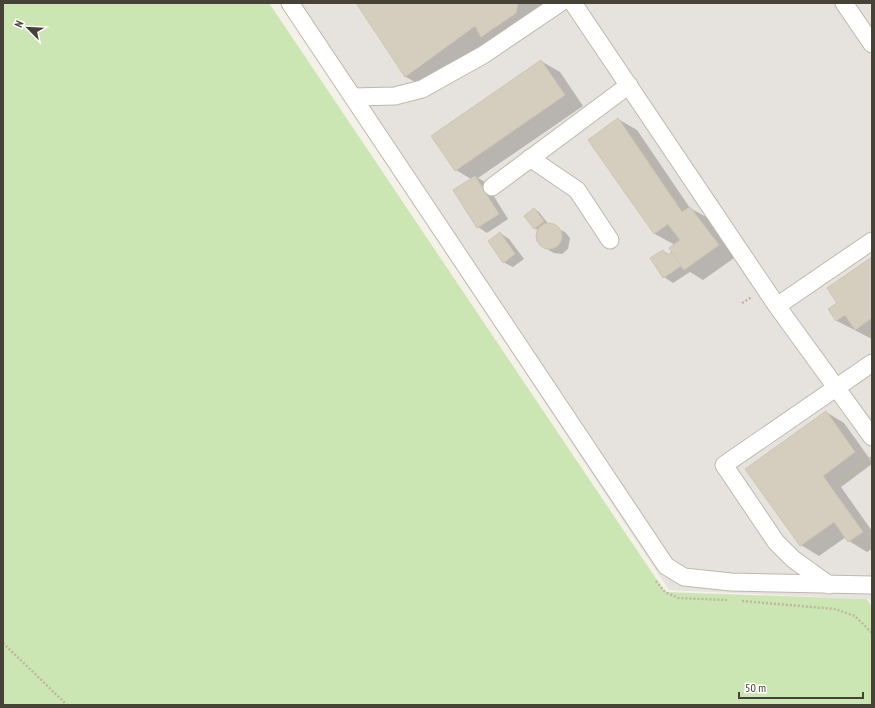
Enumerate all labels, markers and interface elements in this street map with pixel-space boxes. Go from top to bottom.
north arrow [8,8,48,48]
text: N [11,18,26,29]
scale bar [739,674,863,700]
text: 50 m [745,680,766,695]

